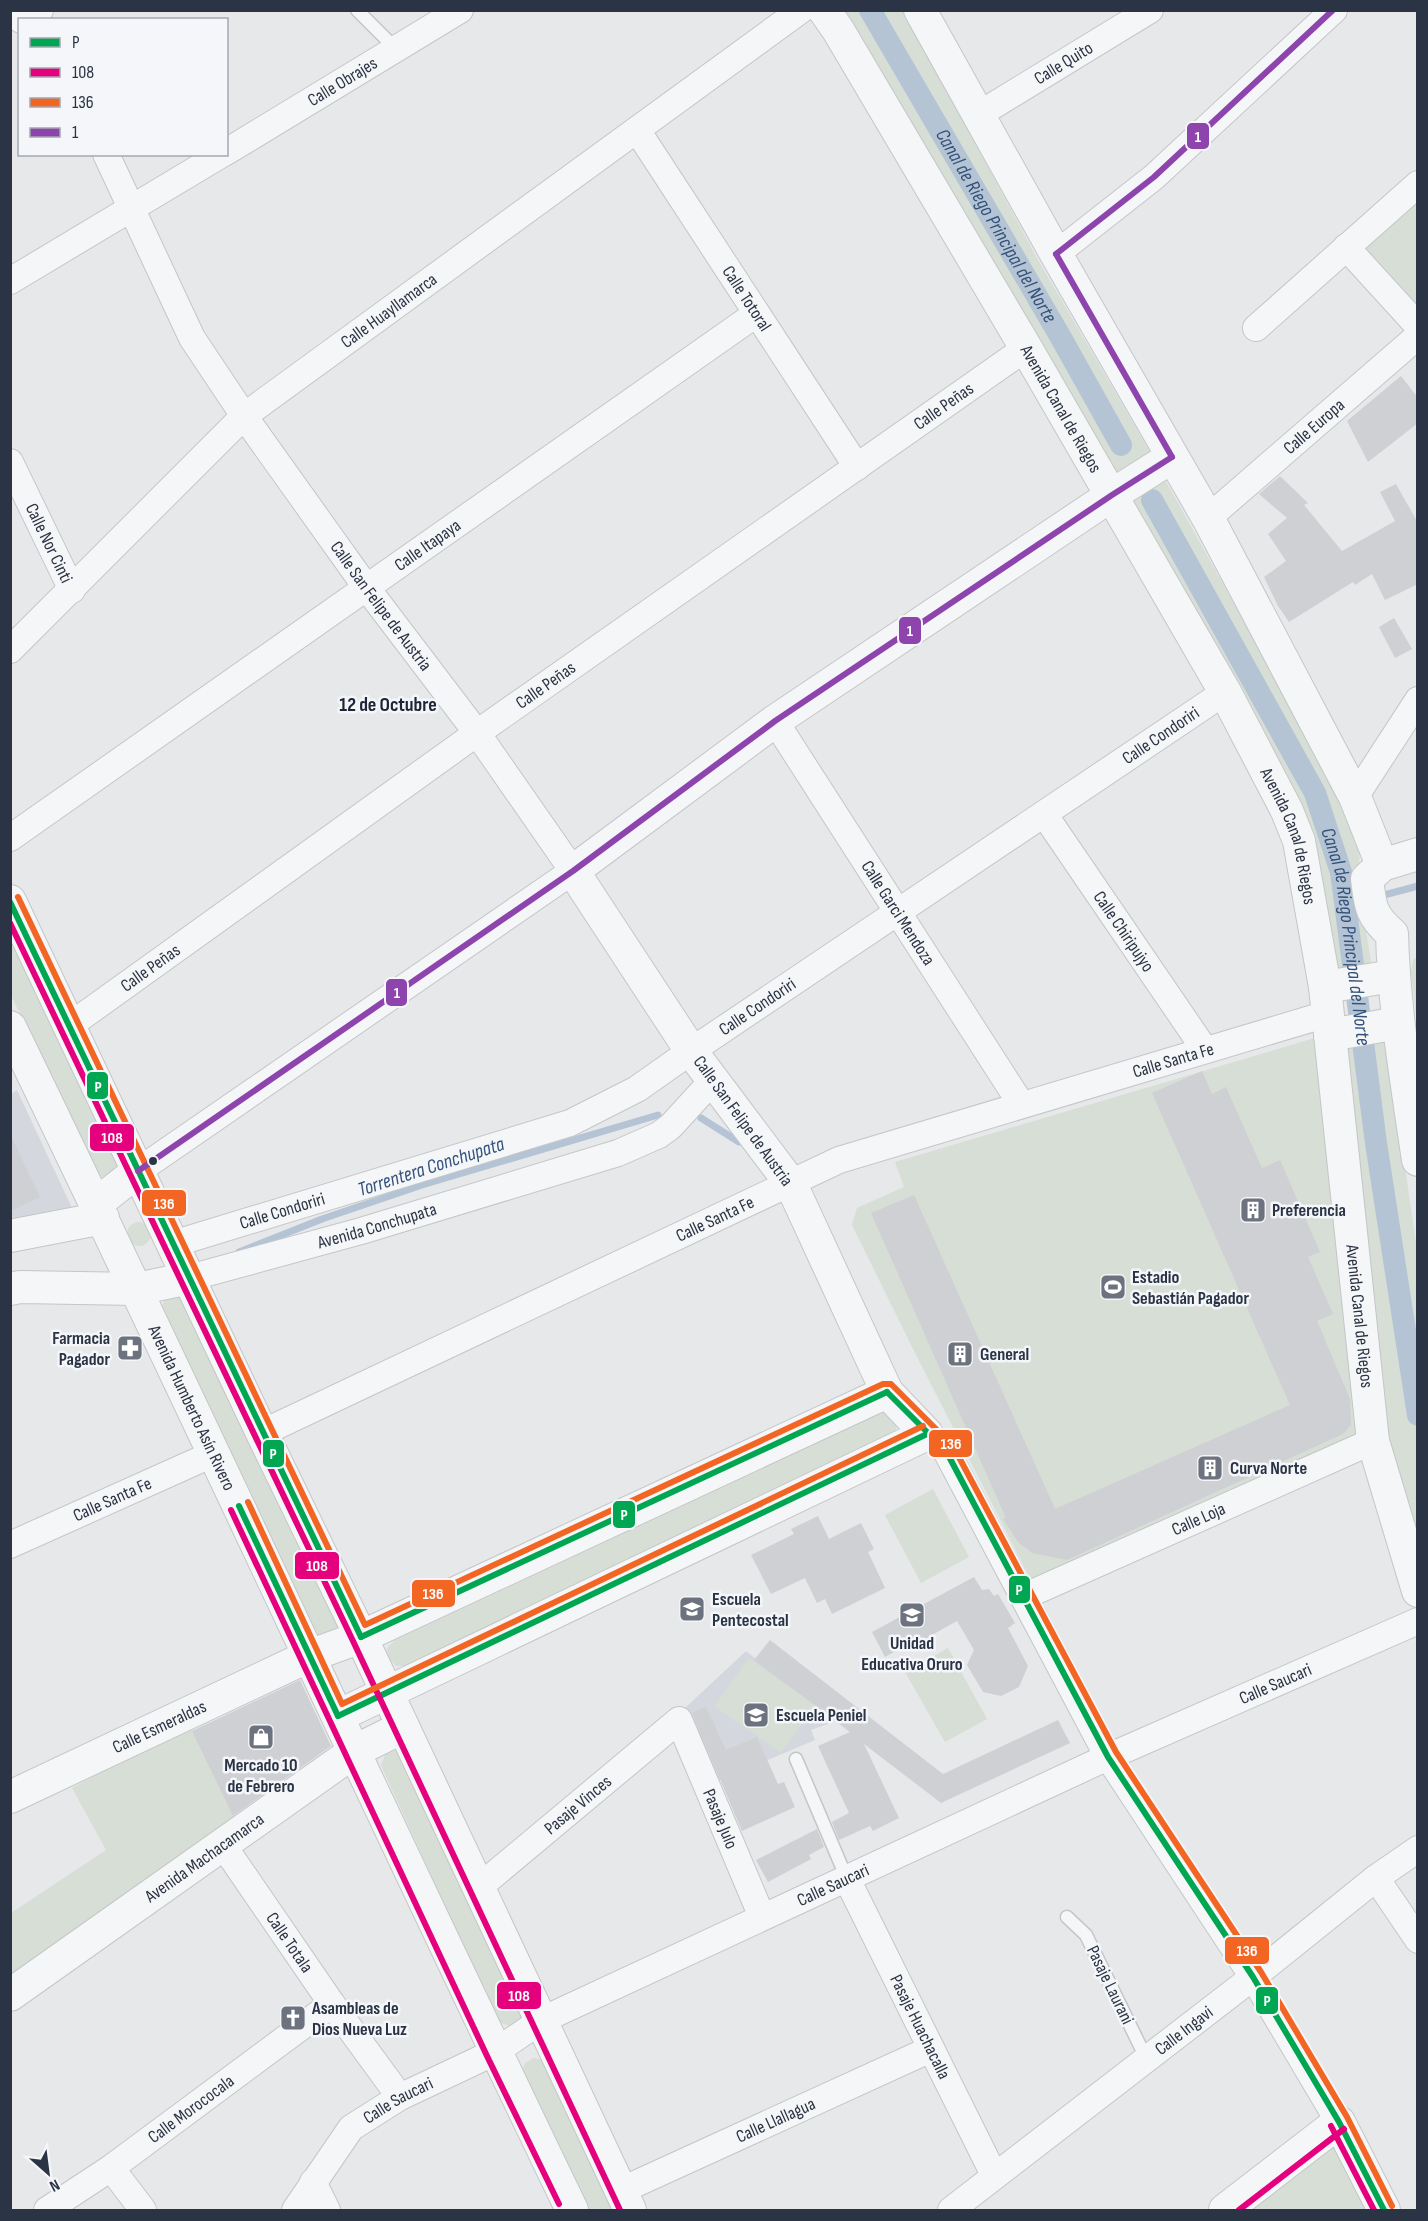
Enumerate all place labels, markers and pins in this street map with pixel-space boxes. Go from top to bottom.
unlabelled marker [147,1155,159,1167]
building icon: Preferencia [1238,1195,1268,1225]
place label: Preferencia [1272,1200,1346,1221]
place label: Estadio Sebastián Pagador [1132,1267,1249,1309]
sports icon: Estadio Sebastián Pagador [1098,1272,1128,1302]
place label: Farmacia Pagador [52,1328,110,1370]
pharmacy icon: Farmacia Pagador [115,1333,145,1363]
building icon: General [945,1339,975,1369]
place label: General [980,1344,1029,1365]
building icon: Curva Norte [1195,1453,1225,1483]
place label: Curva Norte [1230,1458,1307,1479]
place label: Escuela Pentecostal [712,1589,789,1631]
school or university icon: Escuela Pentecostal [677,1594,707,1624]
school or university icon: Unidad Educativa Oruro [897,1600,927,1630]
place label: Unidad Educativa Oruro [861,1633,963,1675]
school or university icon: Escuela Peniel [741,1700,771,1730]
place label: Escuela Peniel [776,1705,867,1726]
shop icon: Mercado 10 de Febrero [246,1722,276,1752]
place label: Mercado 10 de Febrero [224,1755,298,1797]
place label: Asambleas de Dios Nueva Luz [311,1998,407,2040]
church icon: Asambleas de Dios Nueva Luz [278,2003,308,2033]

